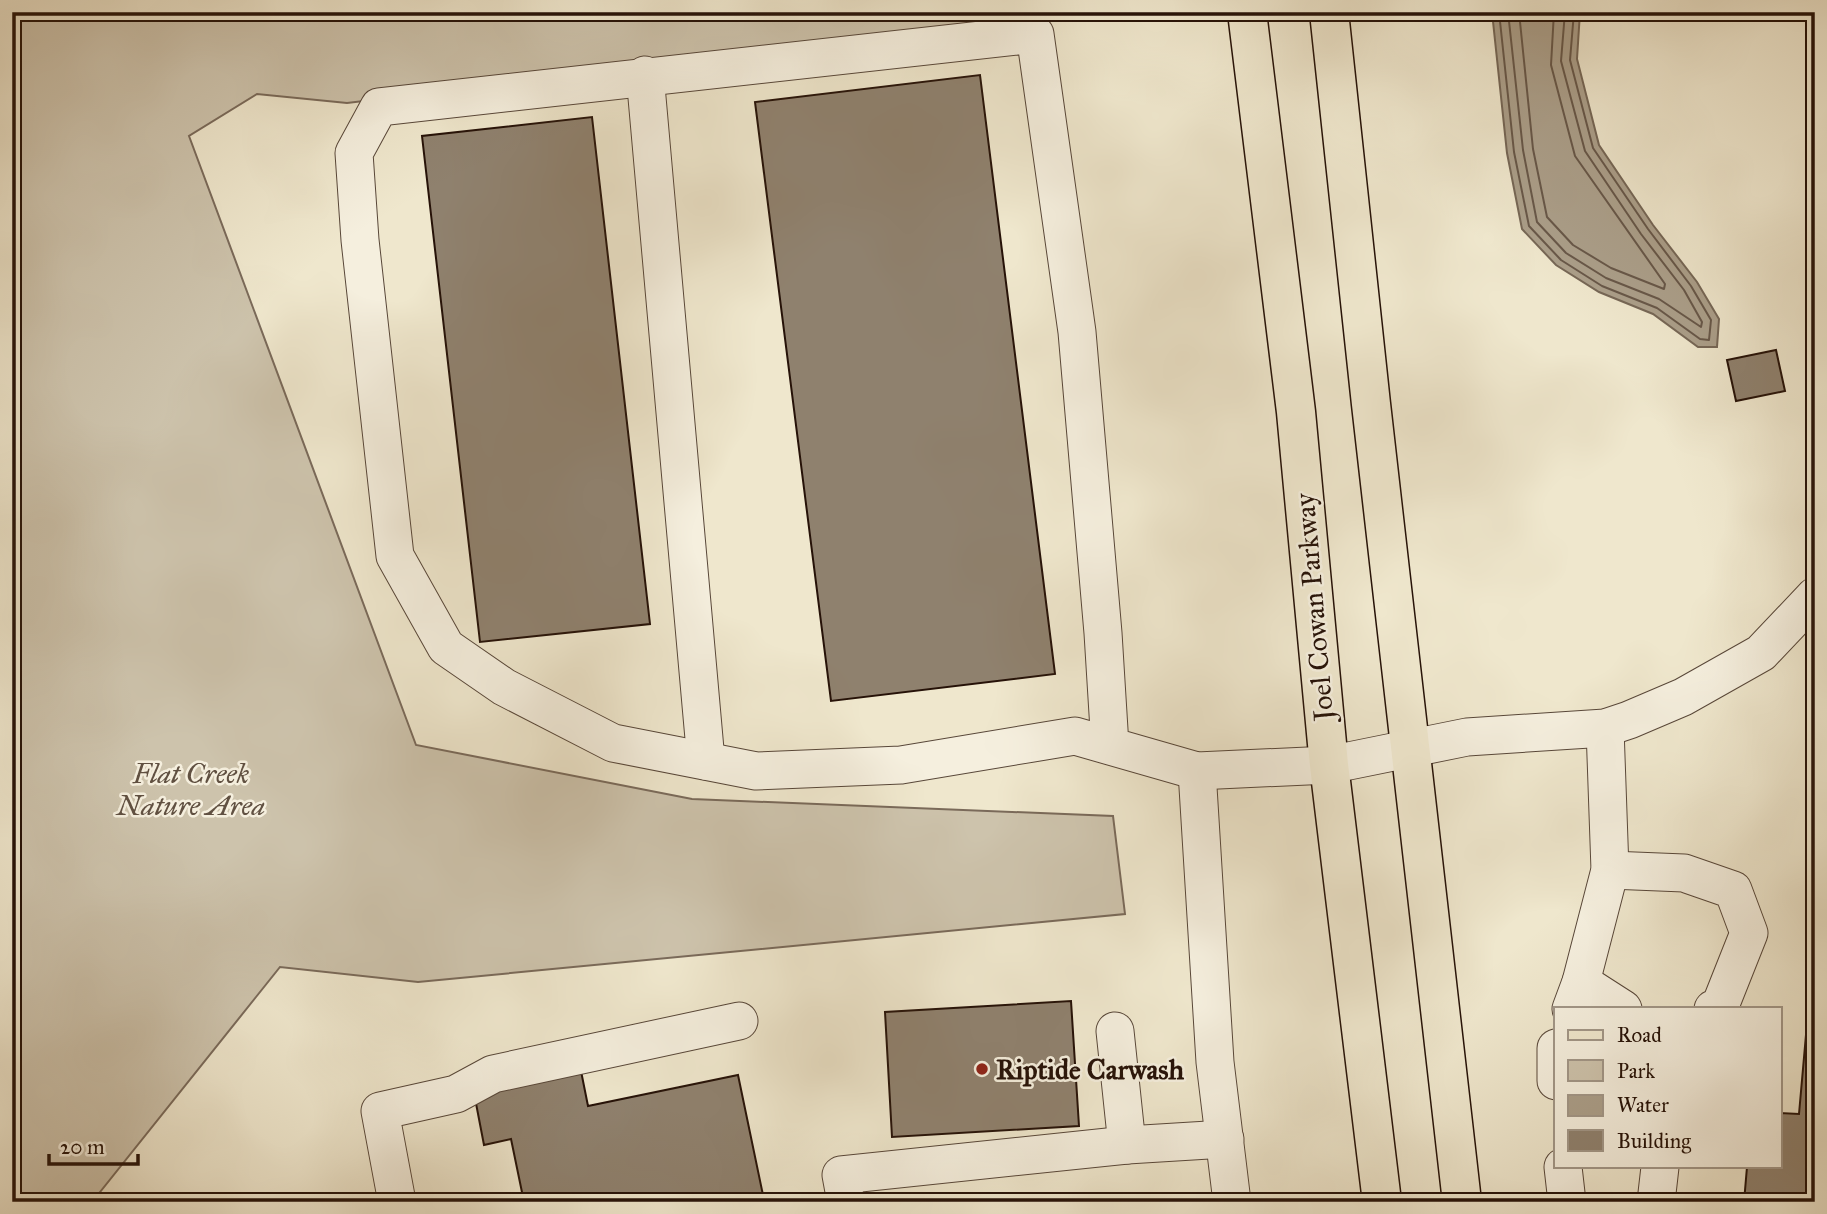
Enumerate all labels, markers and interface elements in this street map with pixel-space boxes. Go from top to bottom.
street label: Joel Cowan Parkway [1287,491,1342,725]
park label: Flat Creek Nature Area [115,756,265,823]
legend [1554,1007,1782,1168]
text: Road [1617,1022,1662,1048]
place label: Riptide Carwash [996,1052,1185,1087]
text: Park [1617,1058,1655,1084]
marker: Riptide Carwash [974,1061,990,1077]
text: Water [1617,1092,1669,1118]
scale bar [49,1123,138,1167]
text: Building [1617,1128,1691,1154]
text: 20 m [60,1134,105,1160]

